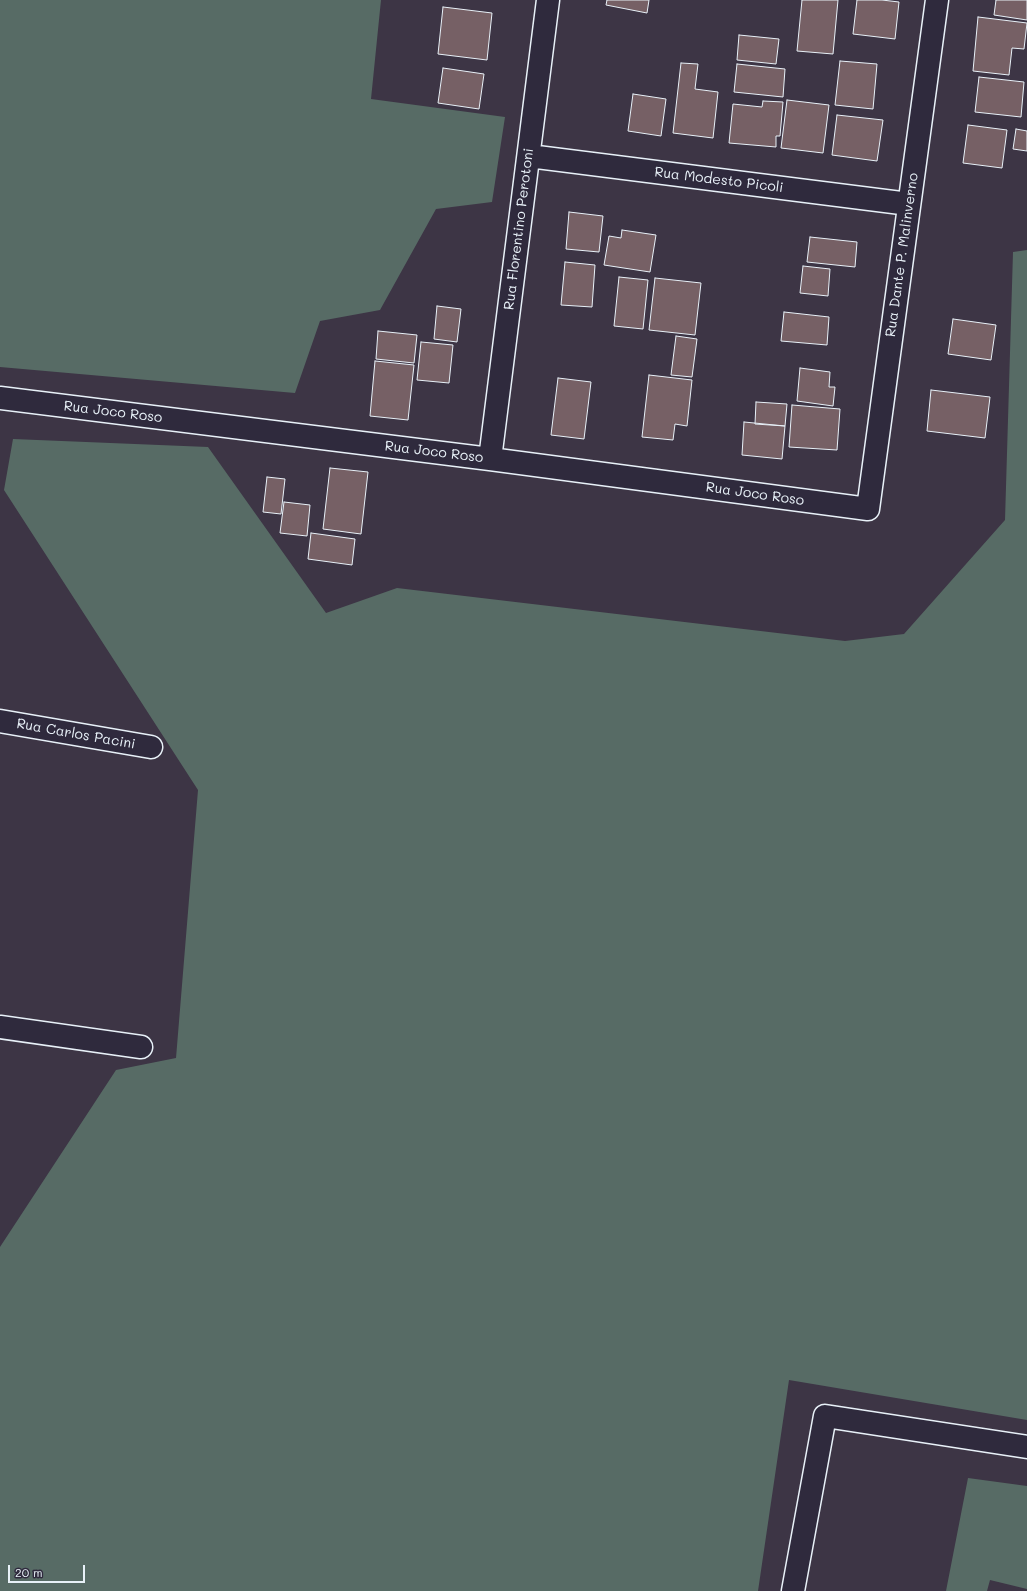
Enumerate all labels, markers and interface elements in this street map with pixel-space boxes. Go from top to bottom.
street label: Rua Florentino Perotoni [501,147,537,311]
street label: Rua Modesto Picoli [654,164,784,196]
street label: Rua Dante P. Malinverno [882,172,922,338]
street label: Rua Joco Roso [63,398,163,426]
street label: Rua Joco Roso [384,438,484,466]
street label: Rua Joco Roso [705,479,805,509]
street label: Rua Carlos Pacini [15,715,137,753]
scale bar [10,1557,87,1583]
text: 20 m [15,1564,43,1580]

